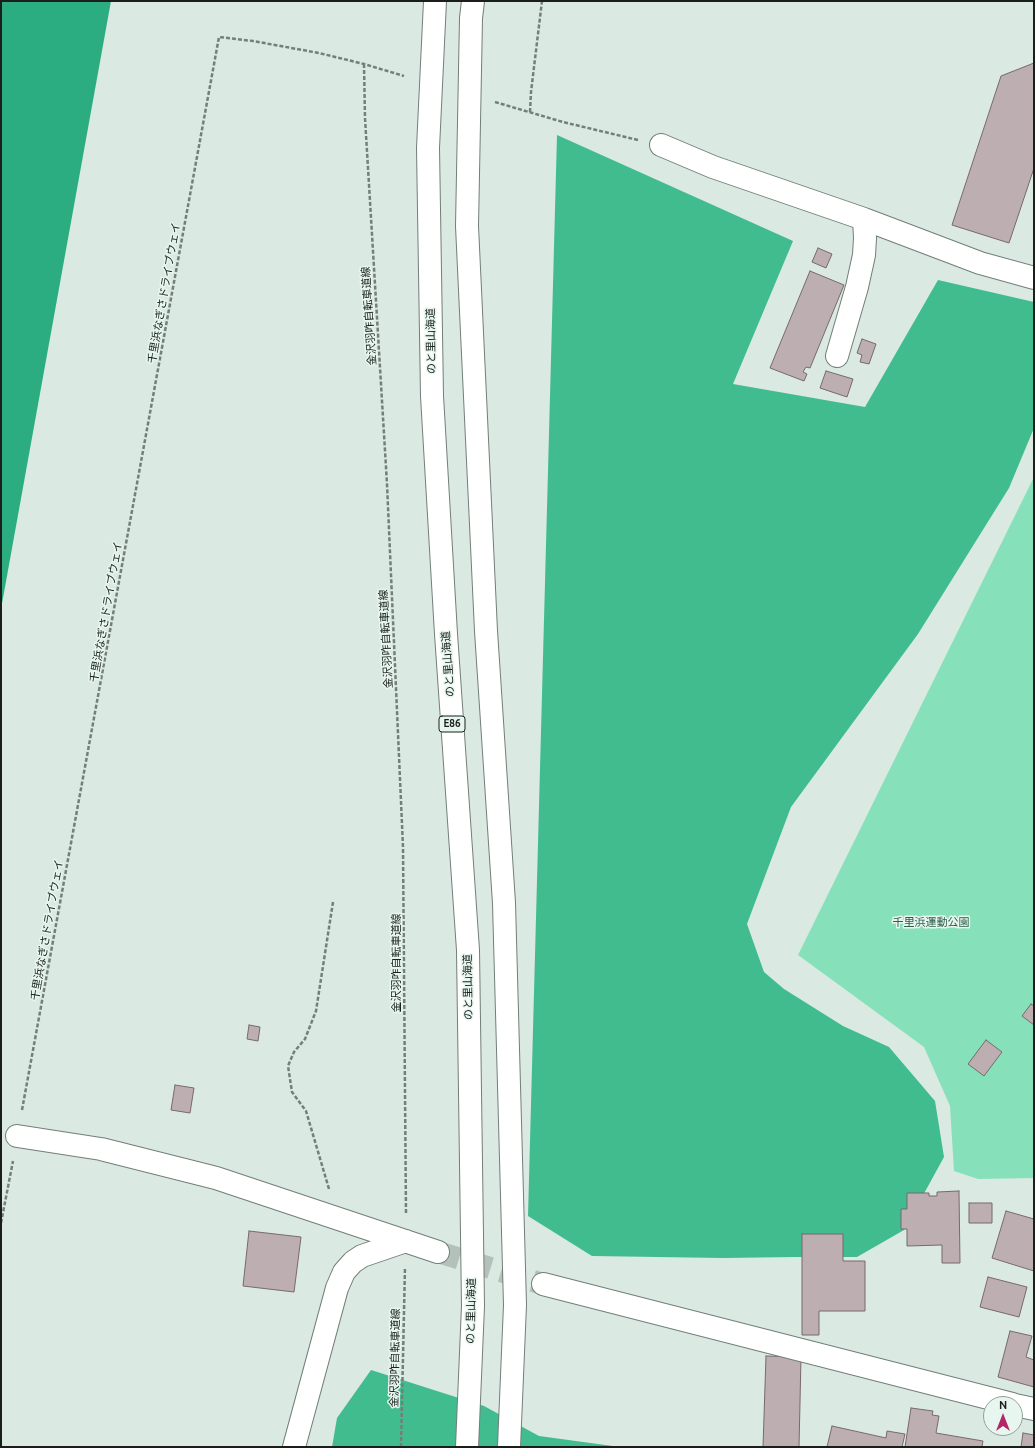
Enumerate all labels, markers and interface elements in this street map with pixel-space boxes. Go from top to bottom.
street label: 千里浜なぎさドライブウェイ [145,221,183,365]
street label: 金沢羽咋自転車道線 [359,266,379,366]
street label: のと里山海道 [424,308,438,374]
street label: 千里浜なぎさドライブウェイ [87,540,125,684]
street label: 金沢羽咋自転車道線 [377,589,395,689]
street label: のと里山海道 [439,631,457,697]
road number: E86 [439,716,465,732]
street label: 千里浜なぎさドライブウェイ [28,858,66,1002]
street label: 金沢羽咋自転車道線 [389,914,403,1012]
park label: 千里浜運動公園 [893,915,969,929]
street label: のと里山海道 [461,954,475,1020]
street label: のと里山海道 [464,1278,478,1344]
street label: 金沢羽咋自転車道線 [388,1308,402,1408]
north arrow [983,1396,1023,1436]
text: N [999,1399,1007,1411]

